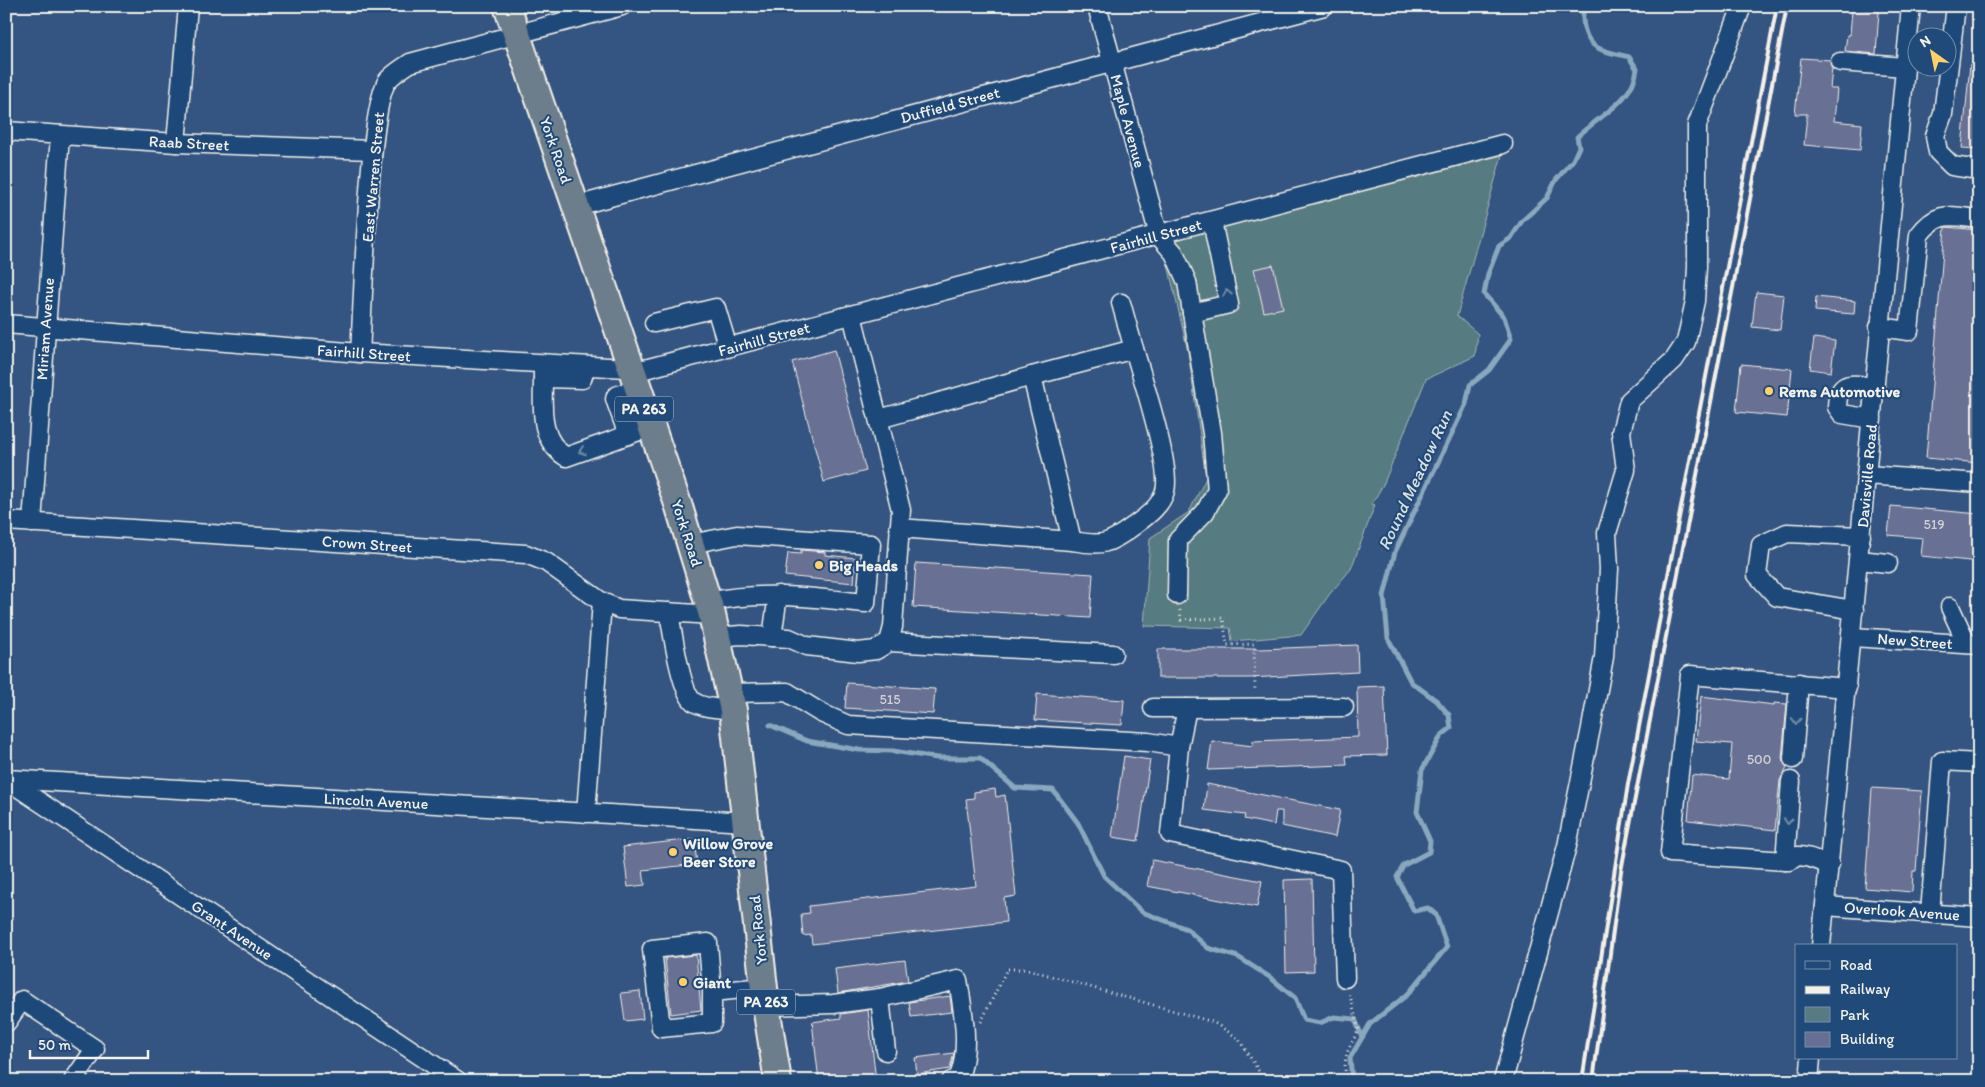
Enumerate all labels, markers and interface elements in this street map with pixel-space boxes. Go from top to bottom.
north arrow [1908,28,1958,78]
text: N [1917,32,1934,51]
street label: Maple Avenue [1106,72,1150,170]
street label: Duffield Street [898,83,1002,127]
street label: East Warren Street [358,111,388,243]
street label: York Road [536,114,576,186]
street label: Raab Street [148,131,230,155]
street label: Fairhill Street [1108,215,1204,257]
street label: Miriam Avenue [32,277,58,381]
one-way arrow [1222,288,1233,297]
street label: Fairhill Street [716,318,812,360]
street label: Fairhill Street [316,340,412,366]
place label: Rems Automotive [1779,382,1901,401]
marker: Rems Automotive [1763,385,1775,397]
road number: PA 263 [615,396,673,422]
water label: Round Meadow Run [1373,406,1457,554]
street label: Davisville Road [1853,423,1881,529]
one-way arrow [578,445,587,455]
street label: York Road [667,497,707,569]
house number: 519 [1923,516,1945,533]
street label: Crown Street [321,531,413,557]
place label: Big Heads [829,556,898,576]
marker: Big Heads [813,559,825,571]
street label: New Street [1877,629,1953,653]
house number: 515 [879,691,901,708]
one-way arrow [1790,718,1801,726]
house number: 500 [1747,751,1771,768]
street label: Lincoln Avenue [323,789,429,813]
one-way arrow [1783,817,1794,825]
place label: Willow Grove Beer Store [683,834,773,871]
marker: Willow Grove Beer Store [667,846,679,858]
street label: York Road [745,894,771,966]
street label: Grant Avenue [188,896,276,964]
street label: Overlook Avenue [1843,897,1961,925]
legend [1795,944,1958,1060]
text: Road [1840,956,1873,974]
place label: Giant [693,973,731,992]
marker: Giant [677,976,689,988]
text: Railway [1840,980,1890,998]
road number: PA 263 [737,990,795,1014]
text: Park [1840,1006,1870,1024]
scale bar [30,1027,148,1059]
text: Building [1840,1030,1894,1048]
text: 50 m [38,1036,71,1054]

